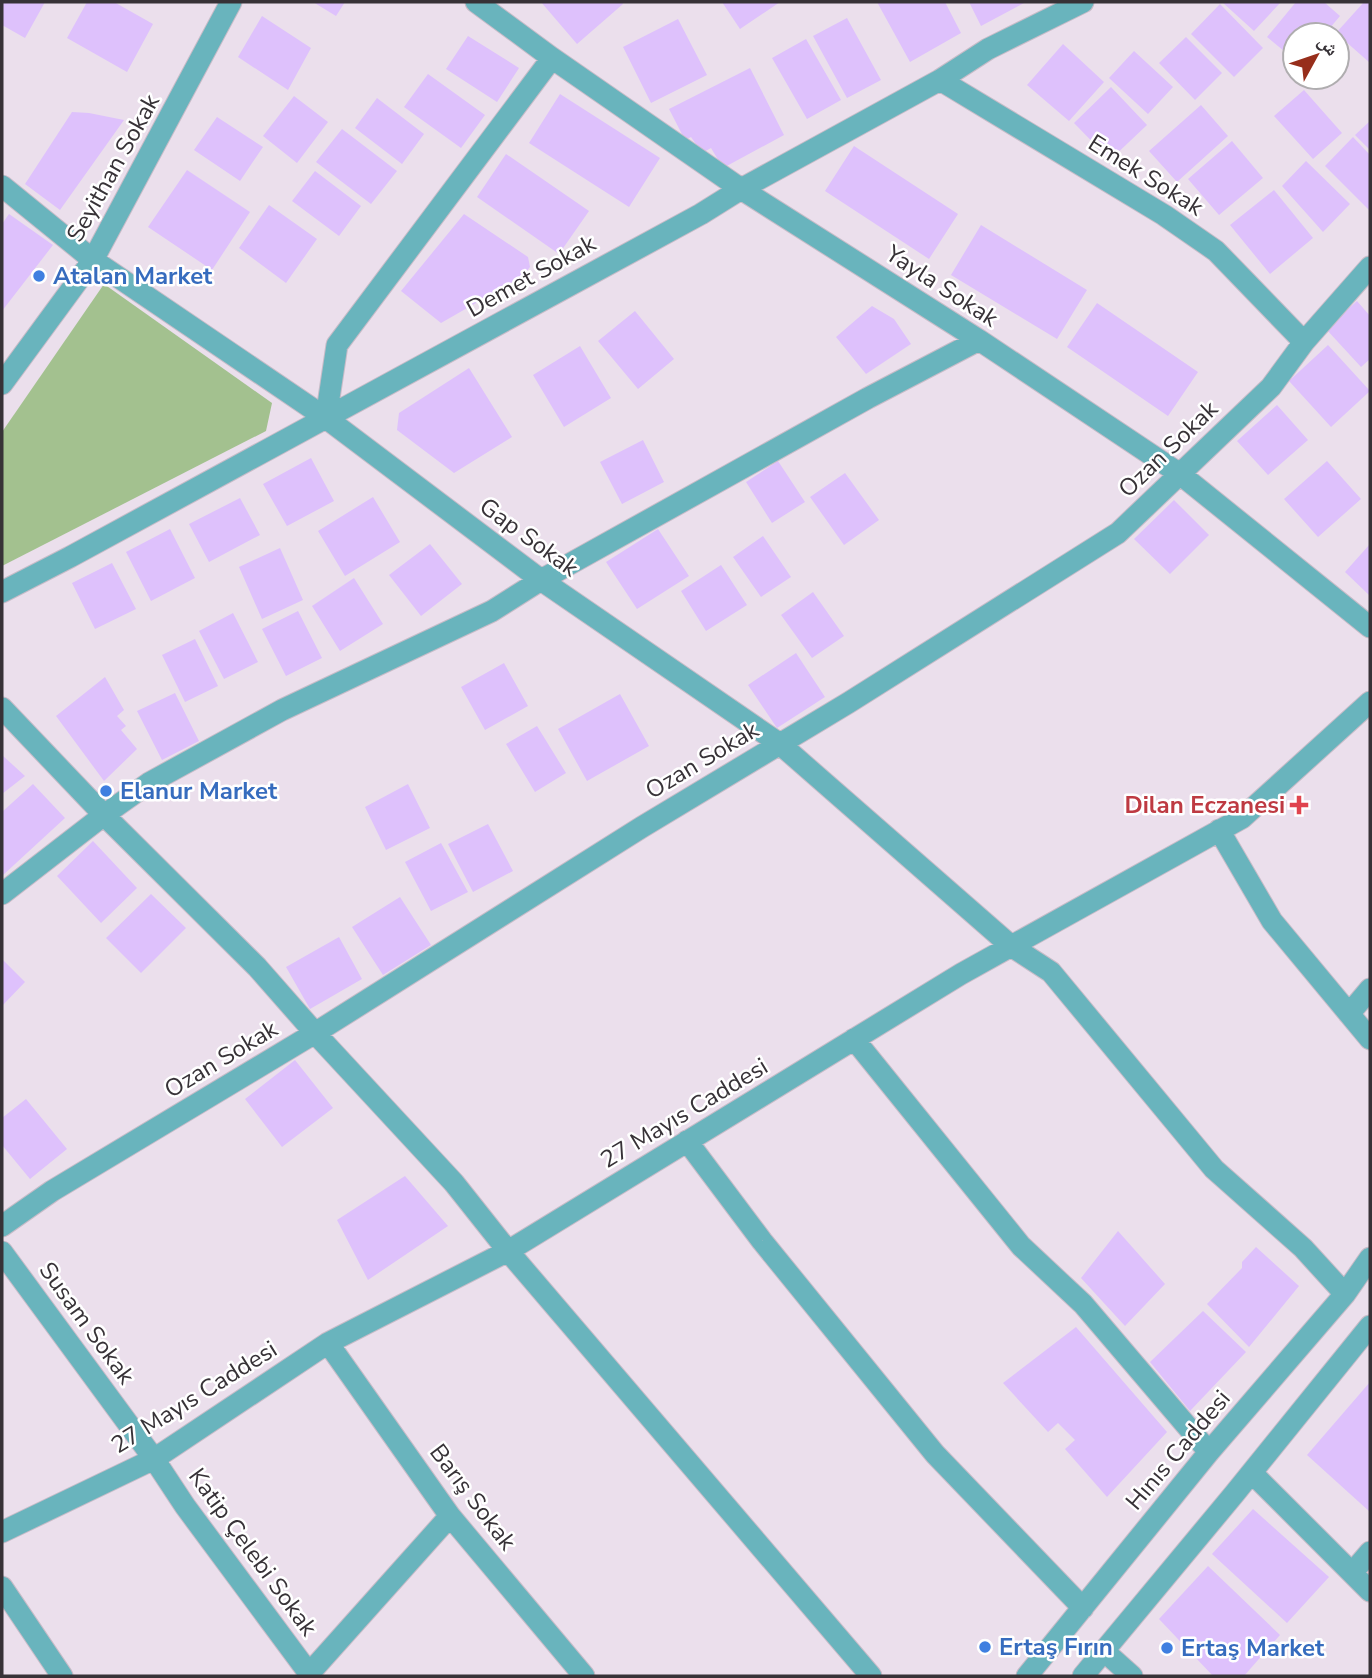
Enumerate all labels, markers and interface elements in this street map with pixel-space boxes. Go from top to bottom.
north arrow [1281,21,1351,91]
text: ش [1312,30,1345,62]
street label: Seyithan Sokak [59,87,167,248]
street label: Emek Sokak [1082,127,1211,224]
street label: Demet Sokak [461,227,602,325]
street label: Yayla Sokak [879,237,1005,335]
place label: Atalan Market [53,260,213,292]
marker: Atalan Market [31,268,47,284]
street label: Ozan Sokak [1111,393,1225,504]
street label: Gap Sokak [473,490,586,584]
street label: Ozan Sokak [639,713,765,806]
place label: Elanur Market [120,775,278,807]
marker: Elanur Market [98,783,114,799]
place label: Dilan Eczanesi [1124,789,1285,821]
marker: Dilan Eczanesi [1291,797,1307,813]
street label: Ozan Sokak [158,1012,284,1105]
street label: 27 Mayıs Caddesi [594,1050,774,1176]
street label: Susam Sokak [32,1255,143,1391]
street label: 27 Mayıs Caddesi [105,1333,283,1461]
street label: Hınıs Caddesi [1118,1383,1238,1517]
street label: Barış Sokak [422,1437,524,1558]
street label: Katip Çelebi Sokak [181,1462,325,1643]
place label: Ertaş Fırın [999,1631,1113,1663]
place label: Ertaş Market [1181,1632,1325,1664]
marker: Ertaş Fırın [977,1639,993,1655]
marker: Ertaş Market [1159,1640,1175,1656]

